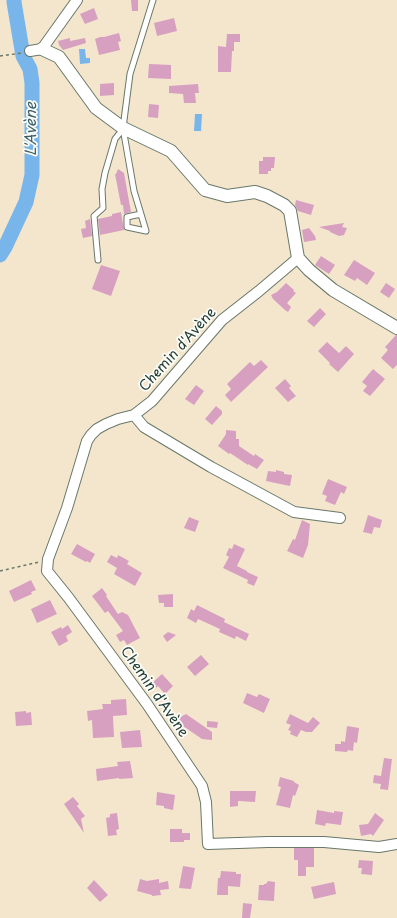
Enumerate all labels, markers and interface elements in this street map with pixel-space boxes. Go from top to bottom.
water label: L'Avène [23,102,41,156]
street label: Chemin d'Avène [136,305,220,395]
street label: Chemin d'Avène [116,643,192,741]

